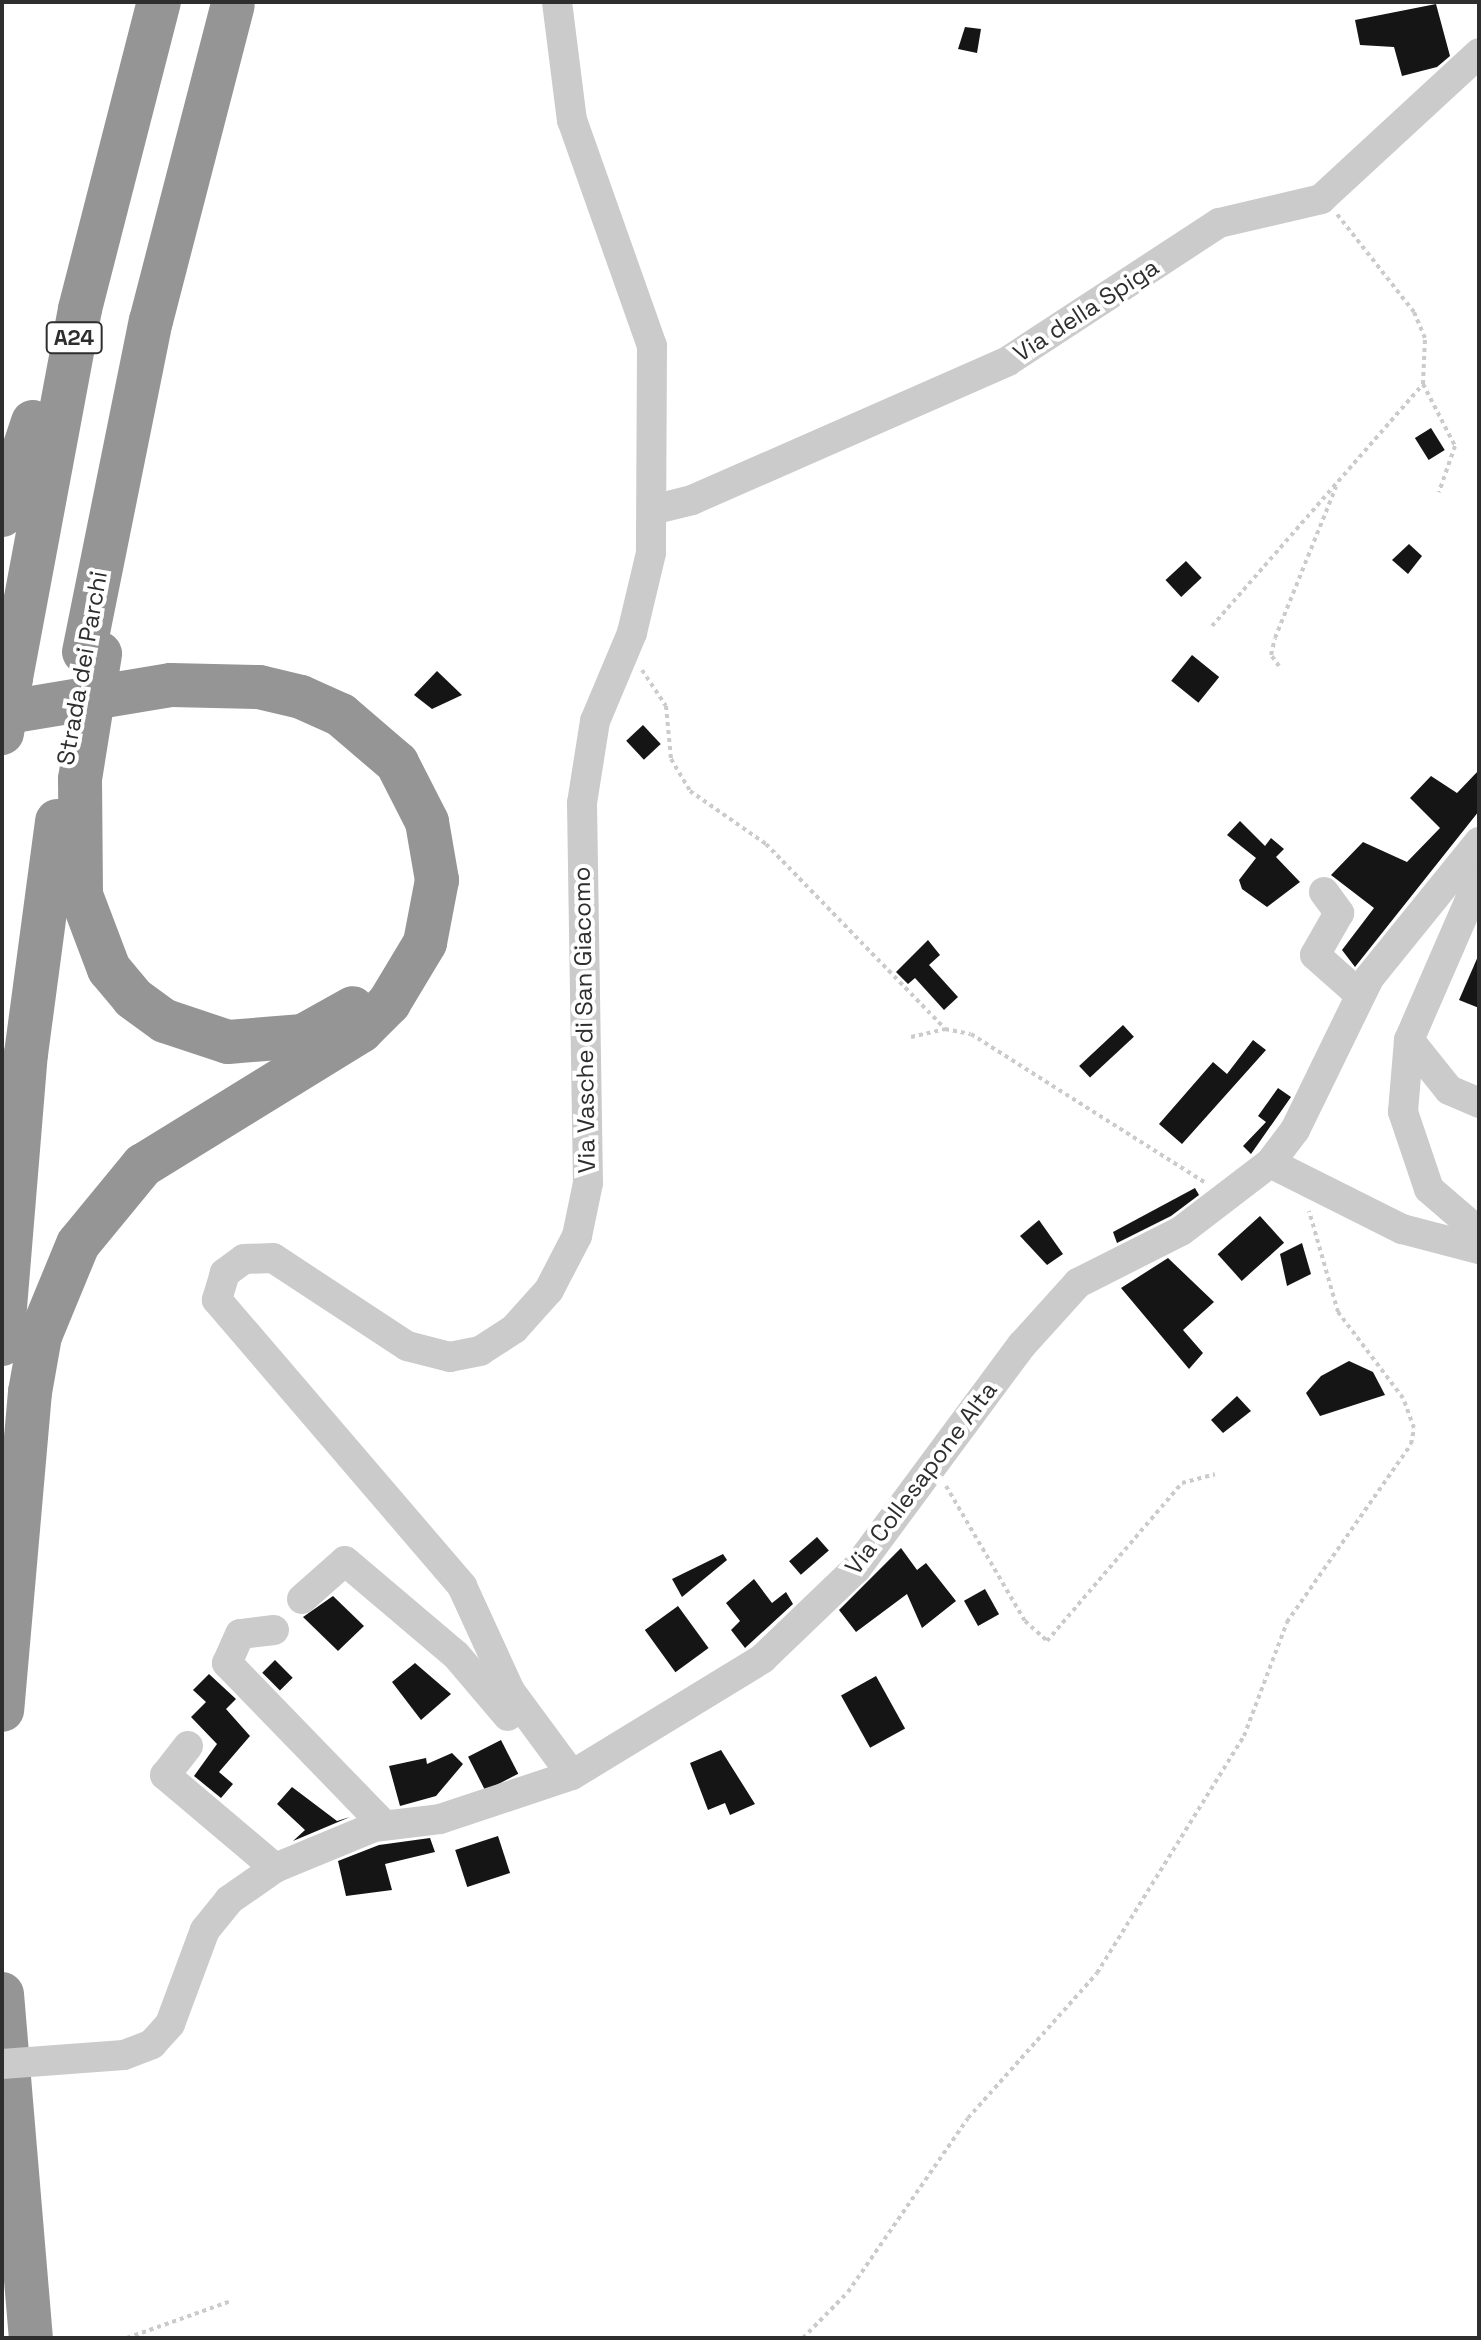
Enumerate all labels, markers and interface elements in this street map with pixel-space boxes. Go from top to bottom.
street label: Via della Spiga [1008,252,1164,368]
road number: A24 [44,320,104,356]
street label: Strada dei Parchi [51,569,113,767]
street label: Via Vasche di San Giacomo [567,866,601,1174]
street label: Via Collesapone Alta [839,1376,1003,1580]

